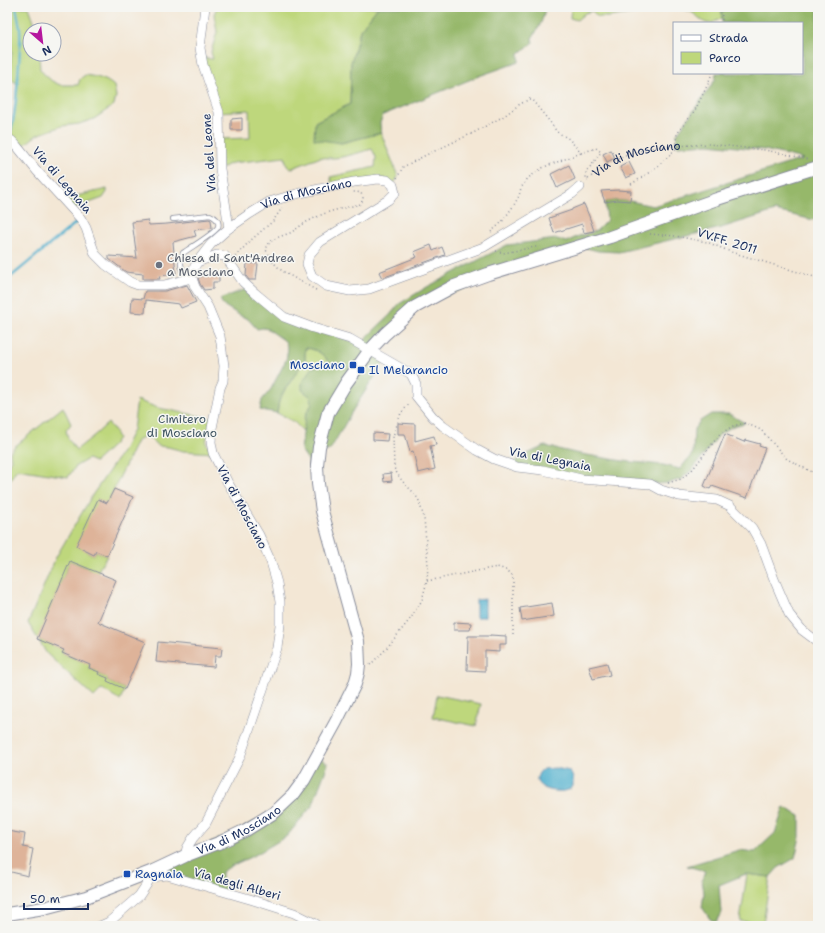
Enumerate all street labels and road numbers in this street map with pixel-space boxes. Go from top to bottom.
street label: Via del Leone [198,113,220,193]
street label: Via di Mosciano [589,138,681,181]
street label: Via di Legnaia [29,143,96,217]
street label: Via di Mosciano [258,175,353,213]
street label: VV.FF. 2011 [695,224,759,258]
street label: Via di Legnaia [507,443,593,475]
street label: Via di Mosciano [213,462,271,552]
street label: Via di Mosciano [194,802,285,859]
street label: Via degli Alberi [192,864,282,904]

